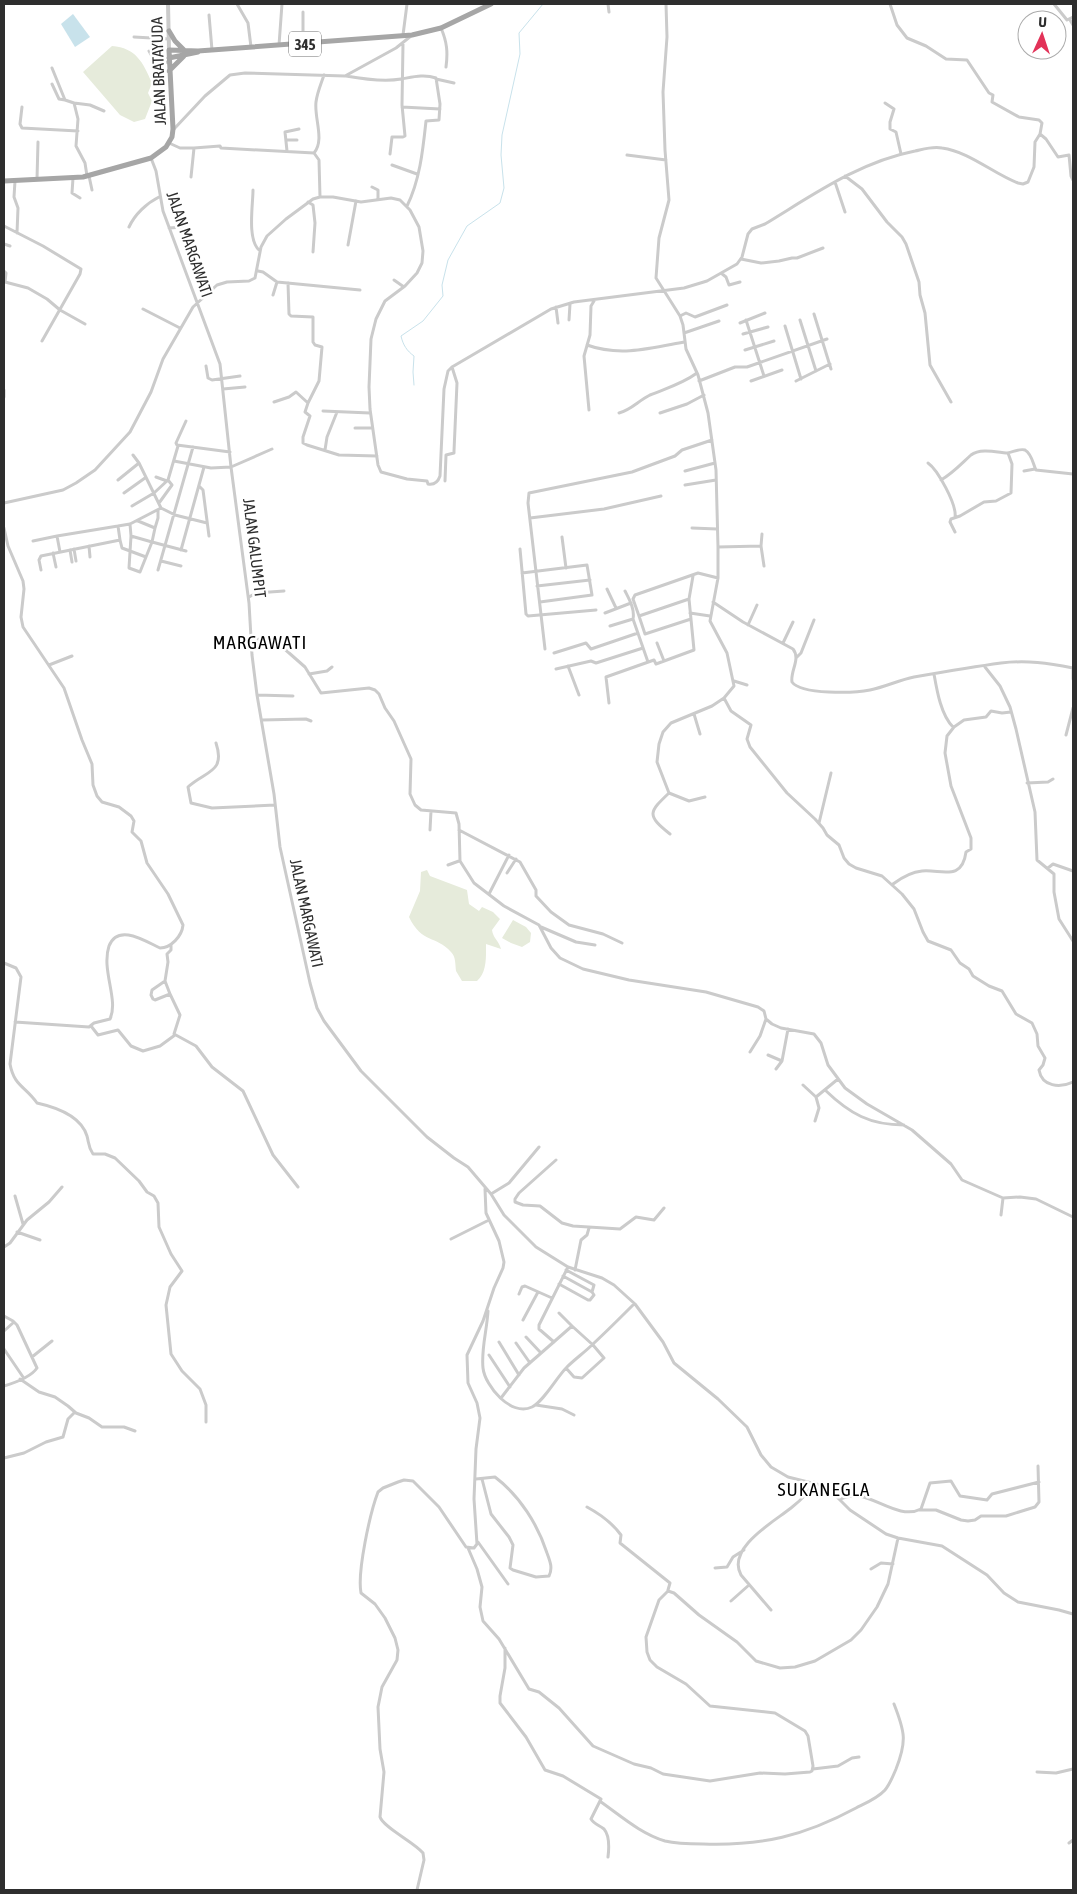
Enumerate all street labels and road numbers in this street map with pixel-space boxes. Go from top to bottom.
street label: JALAN BRATAYUDA [147,16,169,125]
road number: 345 [289,32,321,56]
street label: JALAN MARGAWATI [163,189,217,299]
street label: JALAN GALUMPIT [240,497,270,599]
street label: JALAN MARGAWATI [287,857,327,969]

